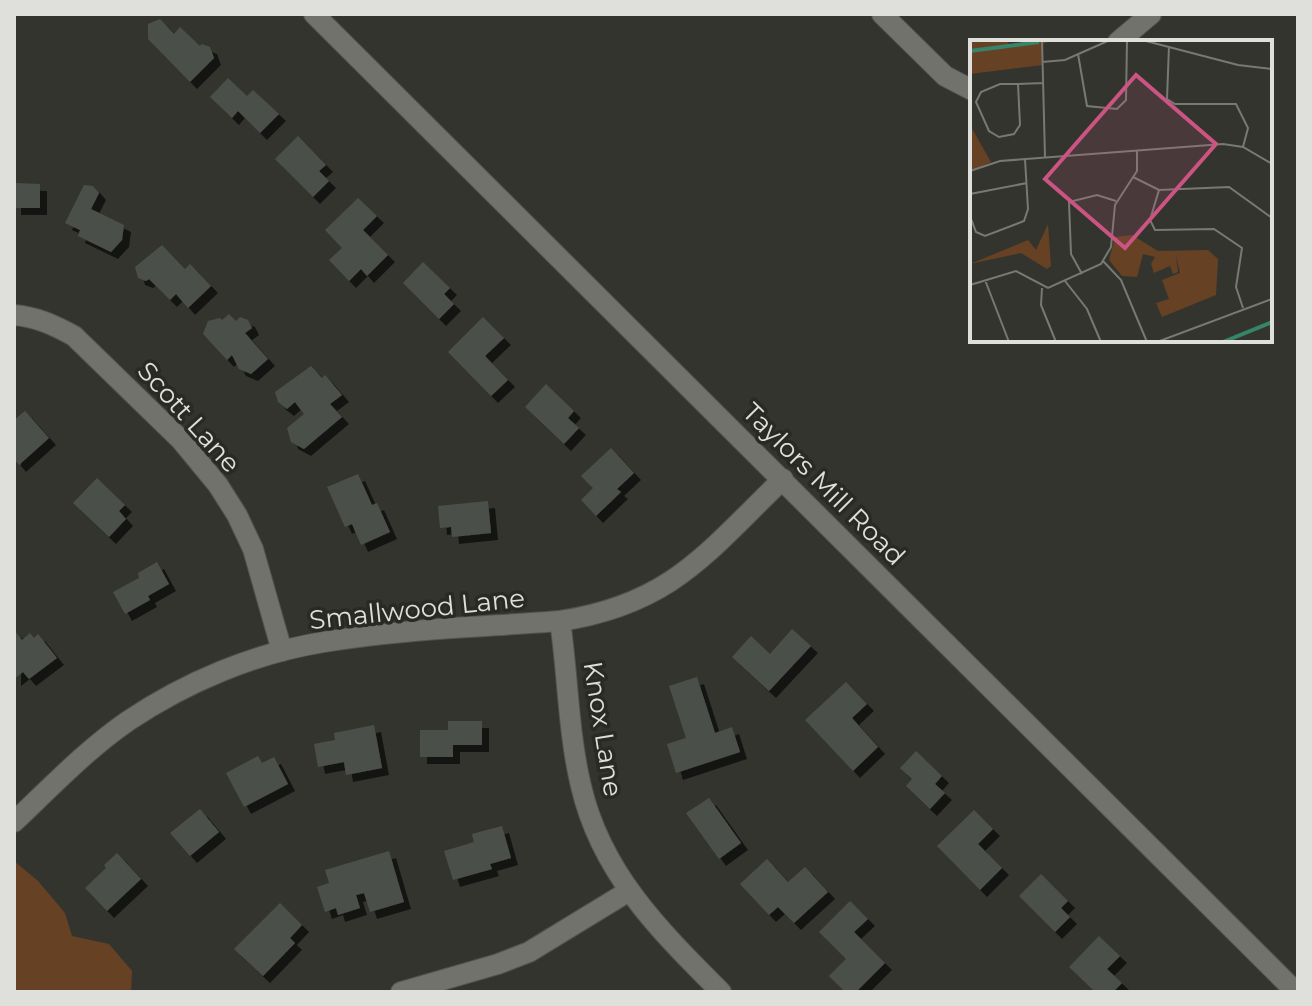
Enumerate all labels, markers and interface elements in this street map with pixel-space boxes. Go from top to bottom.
inset map [970,40,1272,342]
street label: Scott Lane [131,355,247,479]
street label: Taylors Mill Road [736,396,912,572]
street label: Smallwood Lane [308,582,526,636]
street label: Knox Lane [577,659,629,799]

